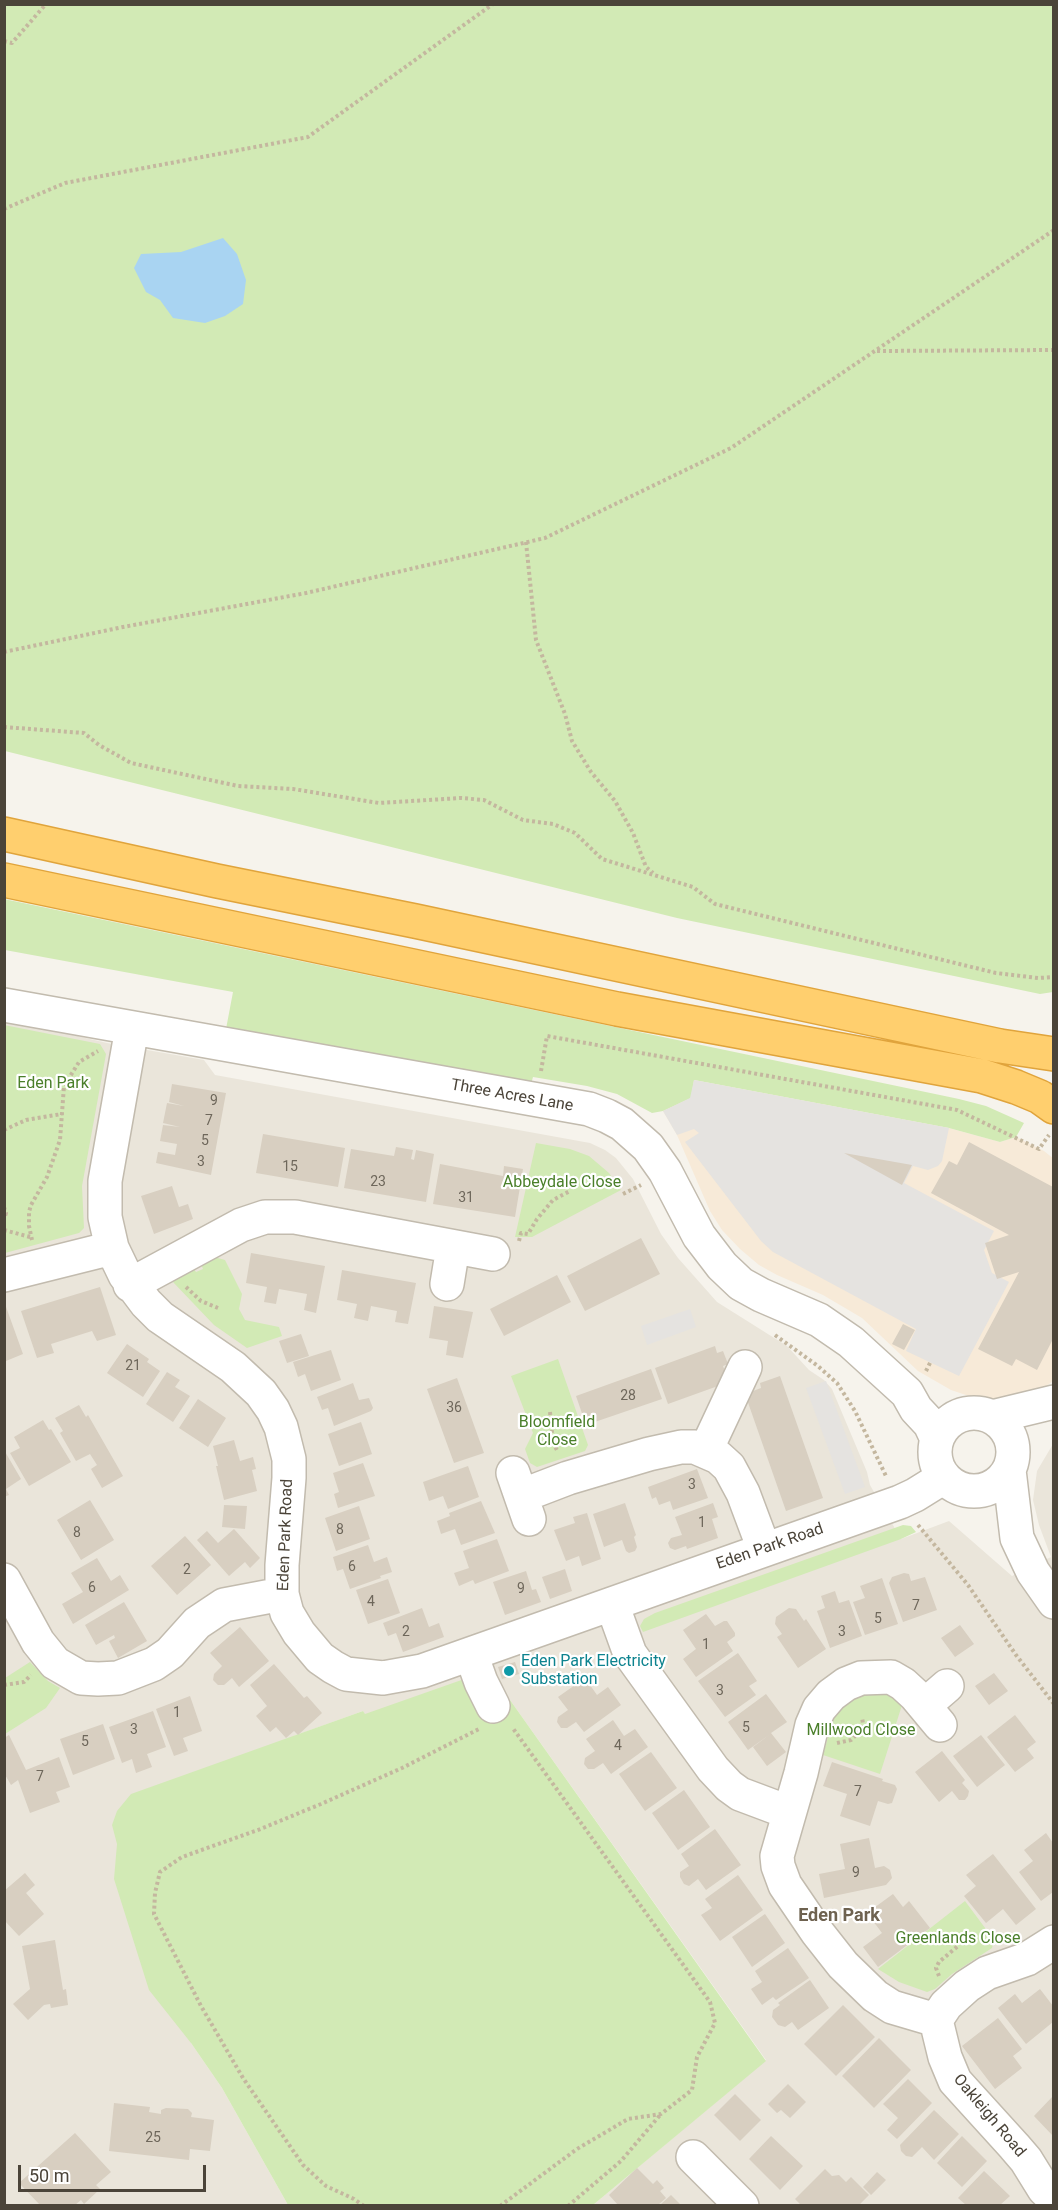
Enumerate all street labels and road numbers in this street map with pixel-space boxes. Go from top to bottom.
street label: Three Acres Lane [449,1076,575,1116]
street label: Eden Park Road [274,1479,298,1591]
street label: Eden Park Road [714,1520,826,1574]
street label: Oakleigh Road [949,2071,1029,2161]

